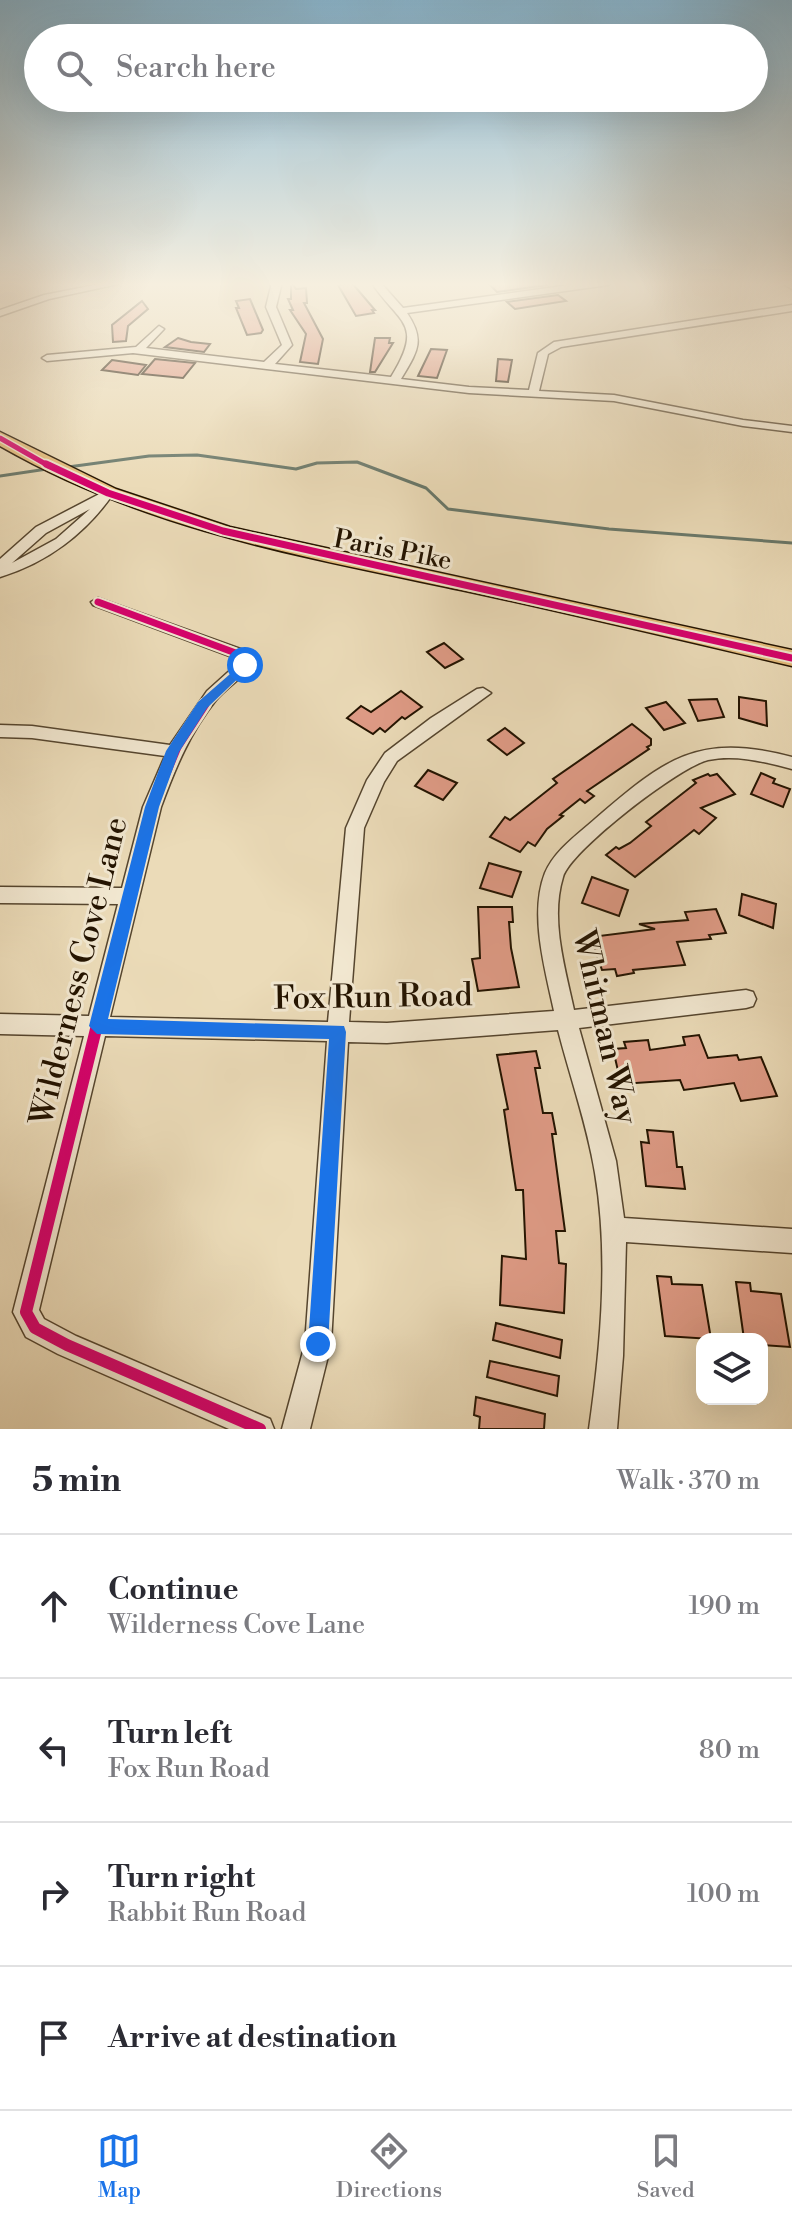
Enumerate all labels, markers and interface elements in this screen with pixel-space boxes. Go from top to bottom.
search box [24,24,768,112]
icon: search [52,46,96,90]
text: Search here [116,49,276,87]
street label: Paris Pike [331,523,455,577]
route start [227,647,263,683]
street label: Wilderness Cove Lane [21,813,137,1131]
street label: Whitman Way [563,925,647,1129]
street label: Fox Run Road [273,975,473,1019]
route end [300,1326,336,1362]
map controls [696,1333,768,1405]
button: layers [696,1333,768,1405]
text: 5 min [32,1460,121,1502]
text: Walk · 370 m [617,1465,760,1497]
text: Continue [108,1571,239,1609]
icon: ahead [32,1584,76,1628]
text: 190 m [689,1590,760,1622]
text: Wilderness Cove Lane [108,1609,365,1641]
text: Turn left [108,1715,232,1753]
icon: left [32,1728,76,1772]
text: 80 m [699,1734,760,1766]
text: Fox Run Road [108,1753,270,1785]
text: Turn right [108,1859,255,1897]
icon: right [32,1872,76,1916]
text: 100 m [687,1878,760,1910]
text: Rabbit Run Road [108,1897,306,1929]
icon: arrive [32,2016,76,2060]
text: Arrive at destination [108,2019,397,2057]
tab: Map [97,2129,141,2204]
tab: Directions [336,2129,442,2204]
tab: Saved [637,2129,695,2204]

